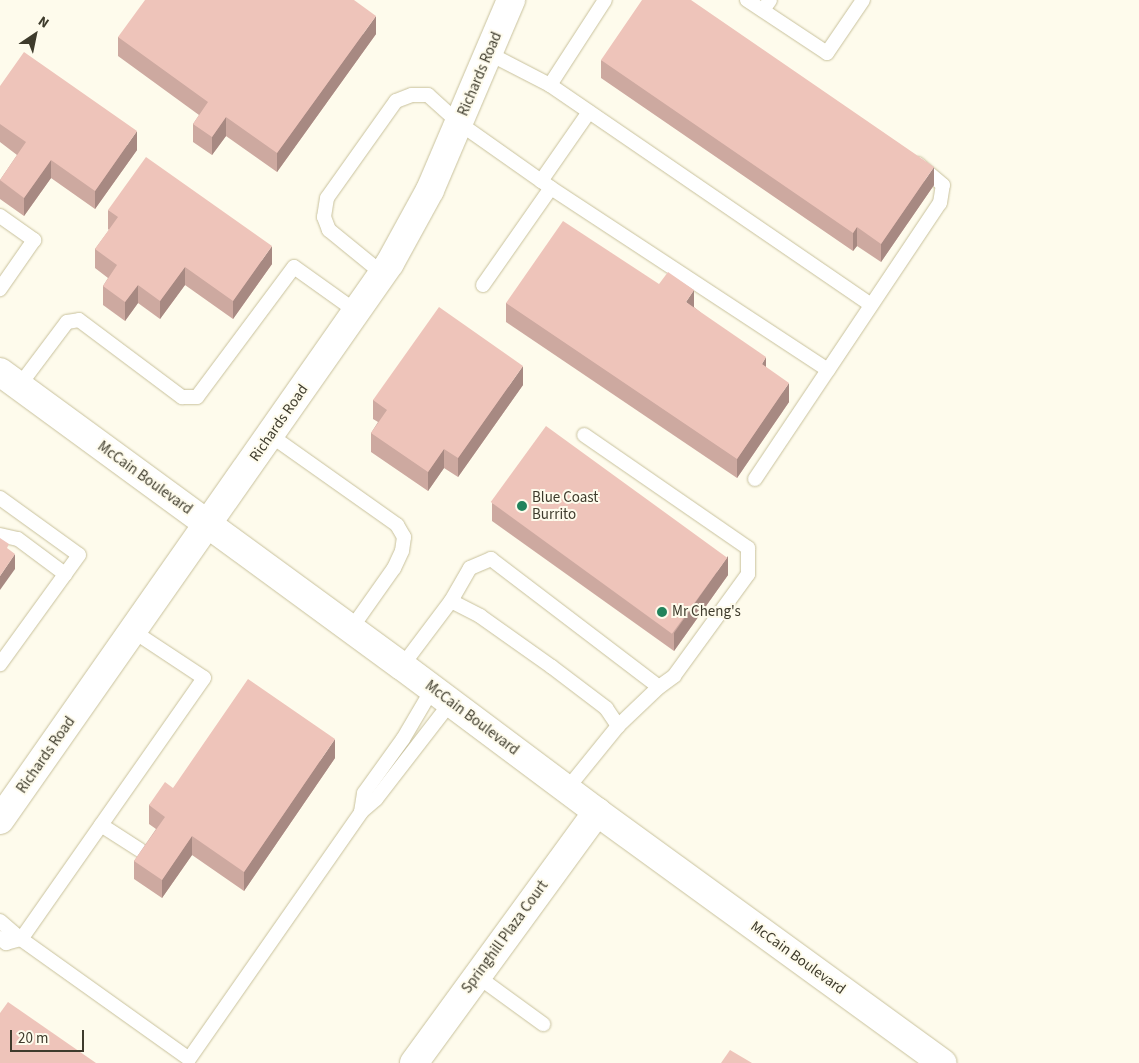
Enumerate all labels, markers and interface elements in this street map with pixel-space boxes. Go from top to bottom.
north arrow [10,10,60,60]
text: N [34,12,53,33]
street label: Richards Road [454,29,506,119]
street label: Richards Road [246,381,312,465]
street label: McCain Boulevard [94,438,196,518]
place label: Blue Coast Burrito [532,488,598,523]
marker: Blue Coast Burrito [516,500,528,512]
place label: Mr Cheng's [672,603,741,621]
marker: Mr Cheng's [656,606,668,618]
street label: McCain Boulevard [422,677,522,759]
street label: Richards Road [13,713,79,797]
street label: Springhill Plaza Court [458,877,552,997]
street label: McCain Boulevard [747,918,849,998]
scale bar [12,1020,86,1052]
text: 20 m [18,1028,48,1049]

